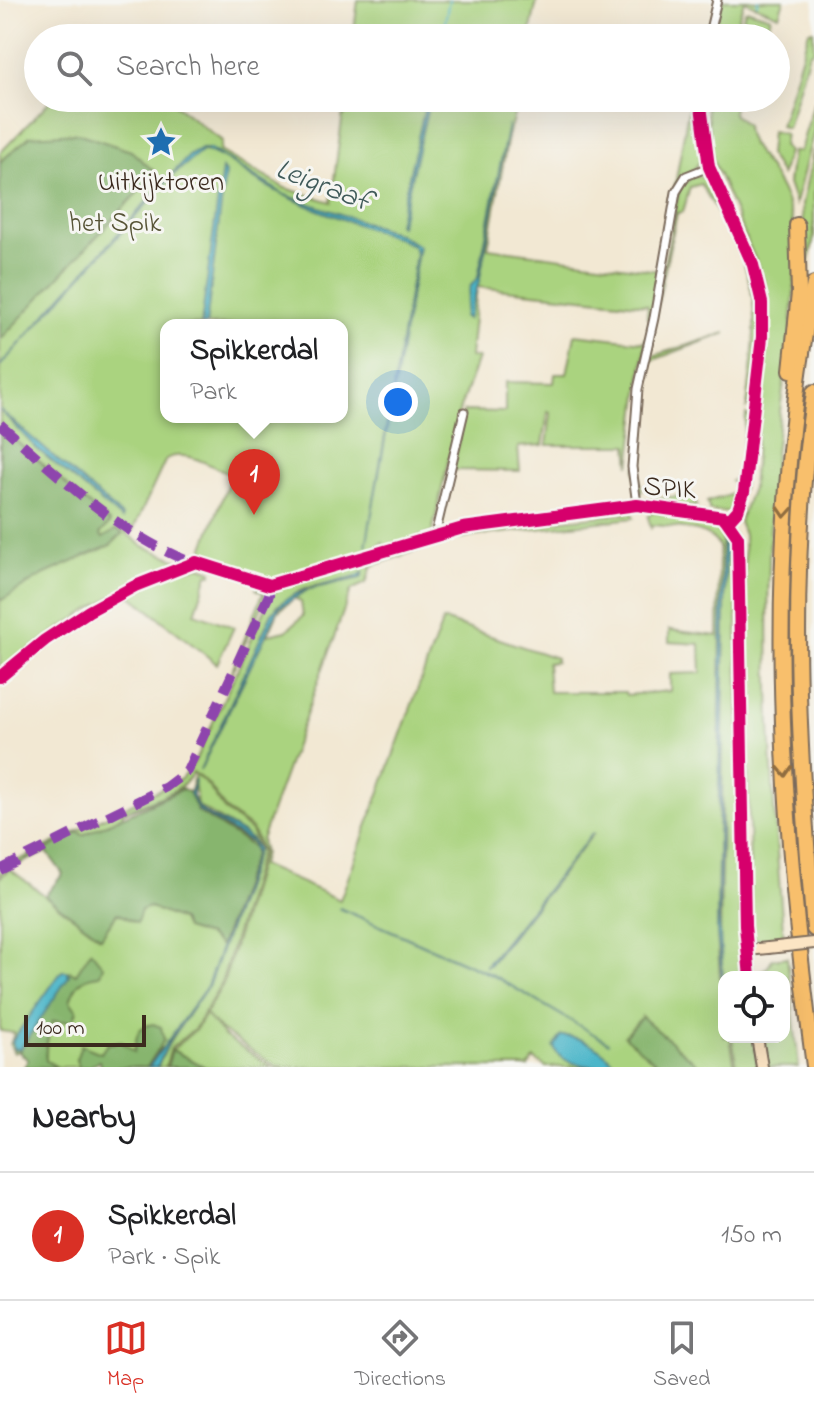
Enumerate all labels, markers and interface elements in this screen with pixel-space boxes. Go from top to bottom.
search box [24,24,790,112]
icon: search [52,46,96,90]
text: Search here [116,46,260,90]
place icon: Uitkijktoren [144,125,178,159]
water label: Leigraaf [269,149,382,227]
place label: Uitkijktoren [98,163,224,204]
park label: het Spik [69,204,162,245]
popup [160,319,348,423]
text: Spikkerdal [190,330,318,374]
text: Park [190,374,237,412]
your location [378,382,418,422]
pin: 1 [228,449,280,515]
street label: SPIK [642,467,698,512]
one-way arrow [777,506,794,519]
one-way arrow [777,765,794,778]
map controls [718,971,790,1043]
button: locate [718,971,790,1043]
scale bar [24,1011,146,1047]
text: 100 m [36,1013,85,1045]
text: Nearby [32,1094,136,1144]
text: Spikkerdal [108,1195,236,1239]
text: 1 [54,1217,62,1255]
text: 150 m [721,1217,782,1255]
text: Park · Spik [108,1239,220,1277]
tab: Map [104,1316,148,1396]
tab: Directions [355,1316,446,1396]
tab: Saved [653,1316,710,1396]

